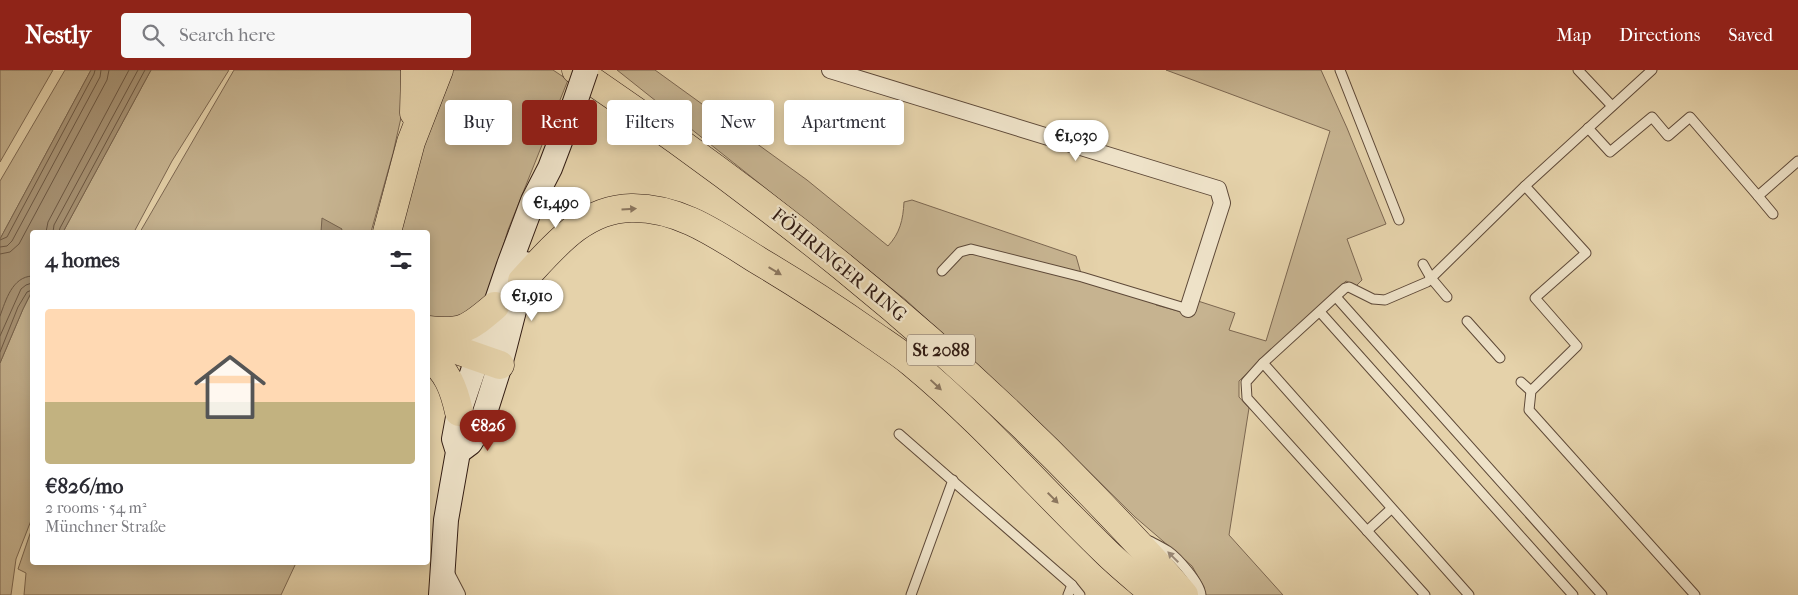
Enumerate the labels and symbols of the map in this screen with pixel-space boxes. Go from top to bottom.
pin: €1,030 [1035,119,1117,162]
pin: €1,490 [515,186,597,229]
street label: FÖHRINGER RING [767,204,911,326]
one-way arrow [621,205,637,213]
one-way arrow [769,266,782,275]
pin: €1,910 [491,280,573,322]
road number: St 2088 [907,334,975,366]
one-way arrow [929,379,941,391]
pin: €826 [458,410,518,452]
one-way arrow [1046,492,1058,504]
one-way arrow [1168,551,1180,563]

